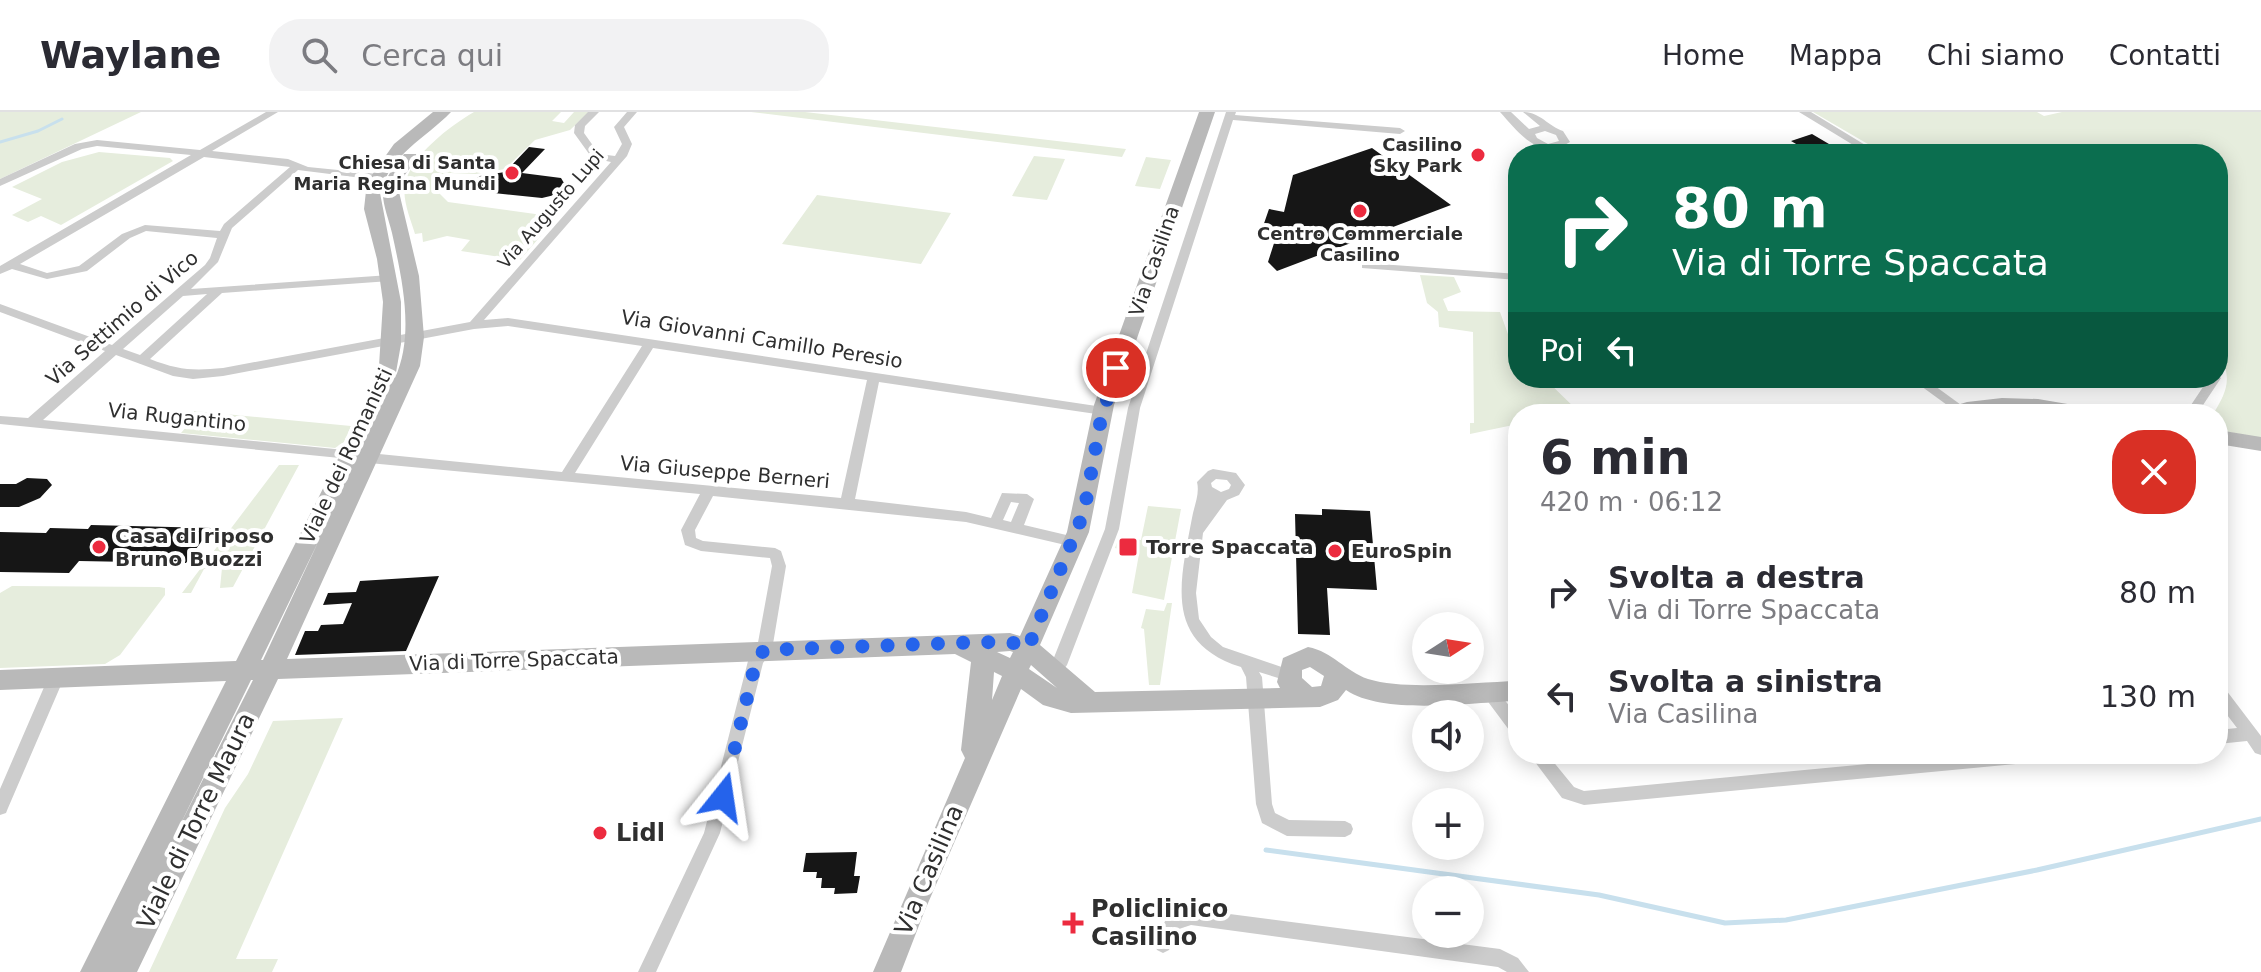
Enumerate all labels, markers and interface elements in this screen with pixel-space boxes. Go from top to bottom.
search box [269,19,829,91]
text: Waylane [40,33,221,77]
icon: search [297,33,341,77]
text: Cerca qui [361,38,503,73]
text: Home [1662,39,1745,72]
text: Mappa [1789,39,1883,72]
text: Chi siamo [1927,39,2065,72]
text: Contatti [2109,39,2221,72]
place label: Casilino Sky Park [1373,134,1463,176]
street label: Via Augusto Lupi [493,145,608,273]
marker: Casilino Sky Park [1469,146,1487,164]
place label: Chiesa di Santa Maria Regina Mundi [294,152,496,194]
marker: Chiesa di Santa Maria Regina Mundi [503,164,521,182]
text: 80 m [1672,175,1828,240]
icon: right [1540,176,1644,280]
street label: Via Casilina [1124,202,1184,320]
marker: Centro Commerciale Casilino [1351,202,1369,220]
place label: Centro Commerciale Casilino [1257,223,1463,265]
text: Via di Torre Spaccata [1672,242,2049,283]
street label: Via Settimio di Vico [41,245,203,391]
street label: Via Giovanni Camillo Peresio [619,305,905,373]
icon: left [1600,328,1644,372]
text: Poi [1540,333,1584,368]
pin [1082,334,1150,402]
icon: arrive [1094,346,1138,390]
street label: Viale dei Romanisti [295,364,397,548]
street label: Via Rugantino [107,398,247,436]
text: 6 min [1540,429,1691,485]
button: close [2112,430,2196,514]
street label: Via Giuseppe Berneri [619,451,831,493]
text: 420 m · 06:12 [1540,487,1723,517]
place label: Casa di riposo Bruno Buozzi [115,524,274,571]
place label: Torre Spaccata [1146,535,1313,559]
marker: Torre Spaccata [1117,536,1139,558]
marker: Casa di riposo Bruno Buozzi [90,538,108,556]
place label: EuroSpin [1351,539,1452,563]
marker: EuroSpin [1326,542,1344,560]
text: Svolta a destra [1608,560,1865,595]
icon: right [1540,570,1584,614]
text: 80 m [2119,575,2196,610]
text: Via di Torre Spaccata [1608,595,1880,625]
north arrow [1412,612,1484,684]
map controls [1412,612,1484,948]
street label: Via di Torre Spaccata [409,644,619,676]
text: Svolta a sinistra [1608,664,1883,699]
icon: left [1540,674,1584,718]
text: 130 m [2100,679,2196,714]
text: Via Casilina [1608,699,1758,729]
button: sound [1412,700,1484,772]
street label: Viale di Torre Maura [131,708,261,934]
position arrow [681,755,765,839]
button: + [1412,788,1484,860]
street label: Via Casilina [889,801,969,939]
place label: Lidl [616,819,665,847]
marker: Lidl [591,824,609,842]
button: − [1412,876,1484,948]
place label: Policlinico Casilino [1091,895,1228,951]
marker: Policlinico Casilino [1062,912,1084,934]

